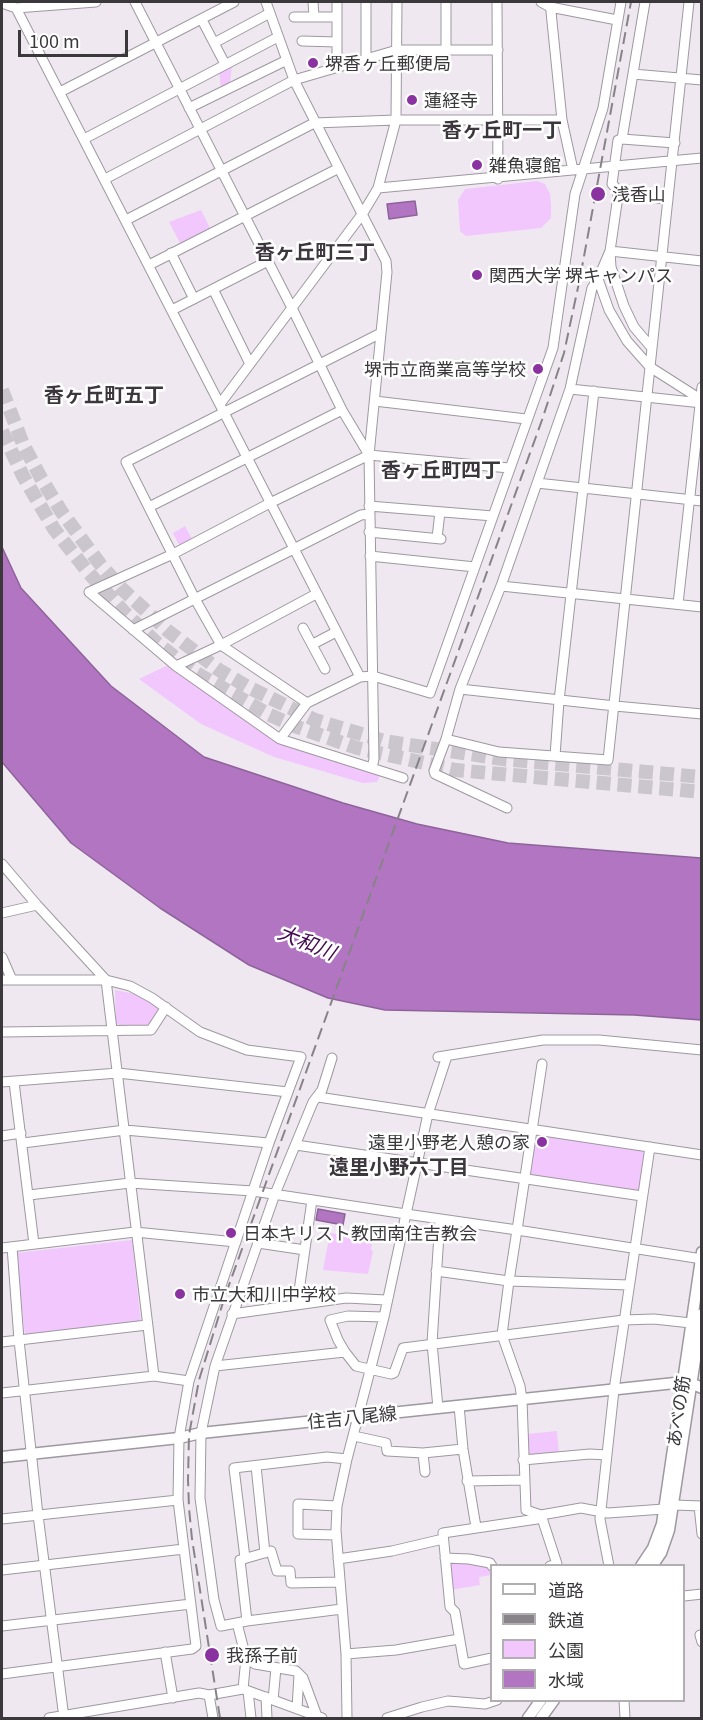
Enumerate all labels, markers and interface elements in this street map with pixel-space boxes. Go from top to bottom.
scale bar [21,18,130,56]
text: 100 m [29,27,80,53]
place label: 堺香ヶ丘郵便局 [325,52,451,74]
marker: 堺香ヶ丘郵便局 [306,56,320,70]
place label: 蓮経寺 [424,89,478,111]
marker: 蓮経寺 [405,93,419,107]
district label: 香ヶ丘町一丁 [442,117,562,141]
place label: 雑魚寝館 [489,154,561,176]
marker: 雑魚寝館 [470,158,484,172]
place label: 浅香山 [612,183,666,205]
marker: 浅香山 [589,185,607,203]
district label: 香ヶ丘町三丁 [255,239,375,263]
place label: 関西大学 堺キャンパス [489,264,673,286]
marker: 関西大学 堺キャンパス [470,268,484,282]
place label: 堺市立商業高等学校 [364,358,526,380]
marker: 堺市立商業高等学校 [531,362,545,376]
district label: 香ヶ丘町五丁 [44,382,164,406]
district label: 香ヶ丘町四丁 [381,457,501,481]
water label: 大和川 [275,920,339,964]
place label: 遠里小野老人憩の家 [368,1131,530,1153]
marker: 遠里小野老人憩の家 [535,1135,549,1149]
district label: 遠里小野六丁目 [329,1154,469,1178]
place label: 日本キリスト教団南住吉教会 [243,1222,477,1244]
marker: 日本キリスト教団南住吉教会 [224,1226,238,1240]
place label: 市立大和川中学校 [192,1283,336,1305]
marker: 市立大和川中学校 [173,1287,187,1301]
street label: あべの筋 [662,1374,694,1448]
street label: 住吉八尾線 [306,1402,398,1432]
legend [490,1564,685,1702]
text: 道路 [548,1576,584,1602]
text: 鉄道 [548,1606,584,1632]
text: 公園 [548,1636,584,1662]
place label: 我孫子前 [226,1644,298,1666]
marker: 我孫子前 [203,1646,221,1664]
text: 水域 [548,1666,584,1692]

